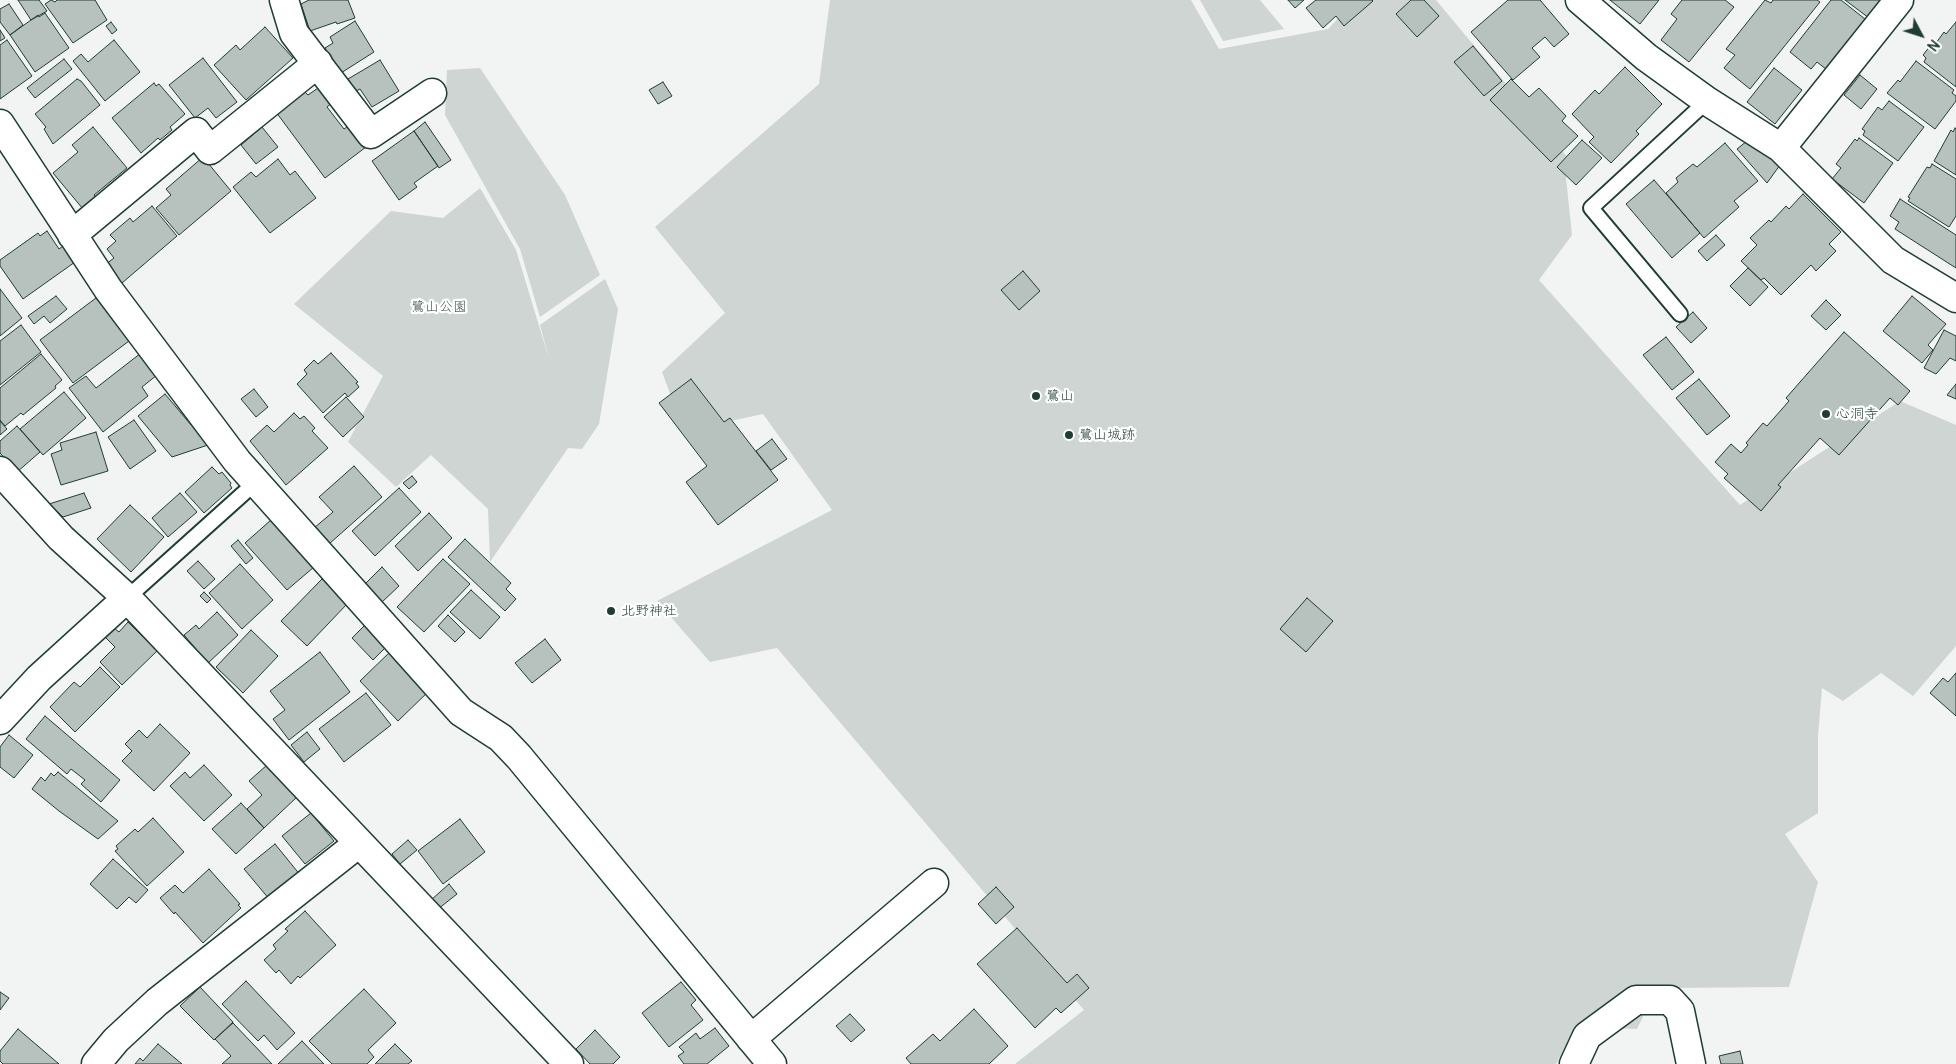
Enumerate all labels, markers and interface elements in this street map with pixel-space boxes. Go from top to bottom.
north arrow [1896,10,1946,60]
text: N [1923,36,1942,54]
park label: 鷺山公園 [411,299,467,315]
place label: 鷺山 [1046,388,1074,404]
marker: 鷺山 [1030,390,1042,402]
place label: 心洞寺 [1836,406,1878,422]
marker: 心洞寺 [1820,408,1832,420]
place label: 鷺山城跡 [1079,427,1135,443]
marker: 鷺山城跡 [1063,429,1075,441]
place label: 北野神社 [621,603,677,619]
marker: 北野神社 [605,605,617,617]

